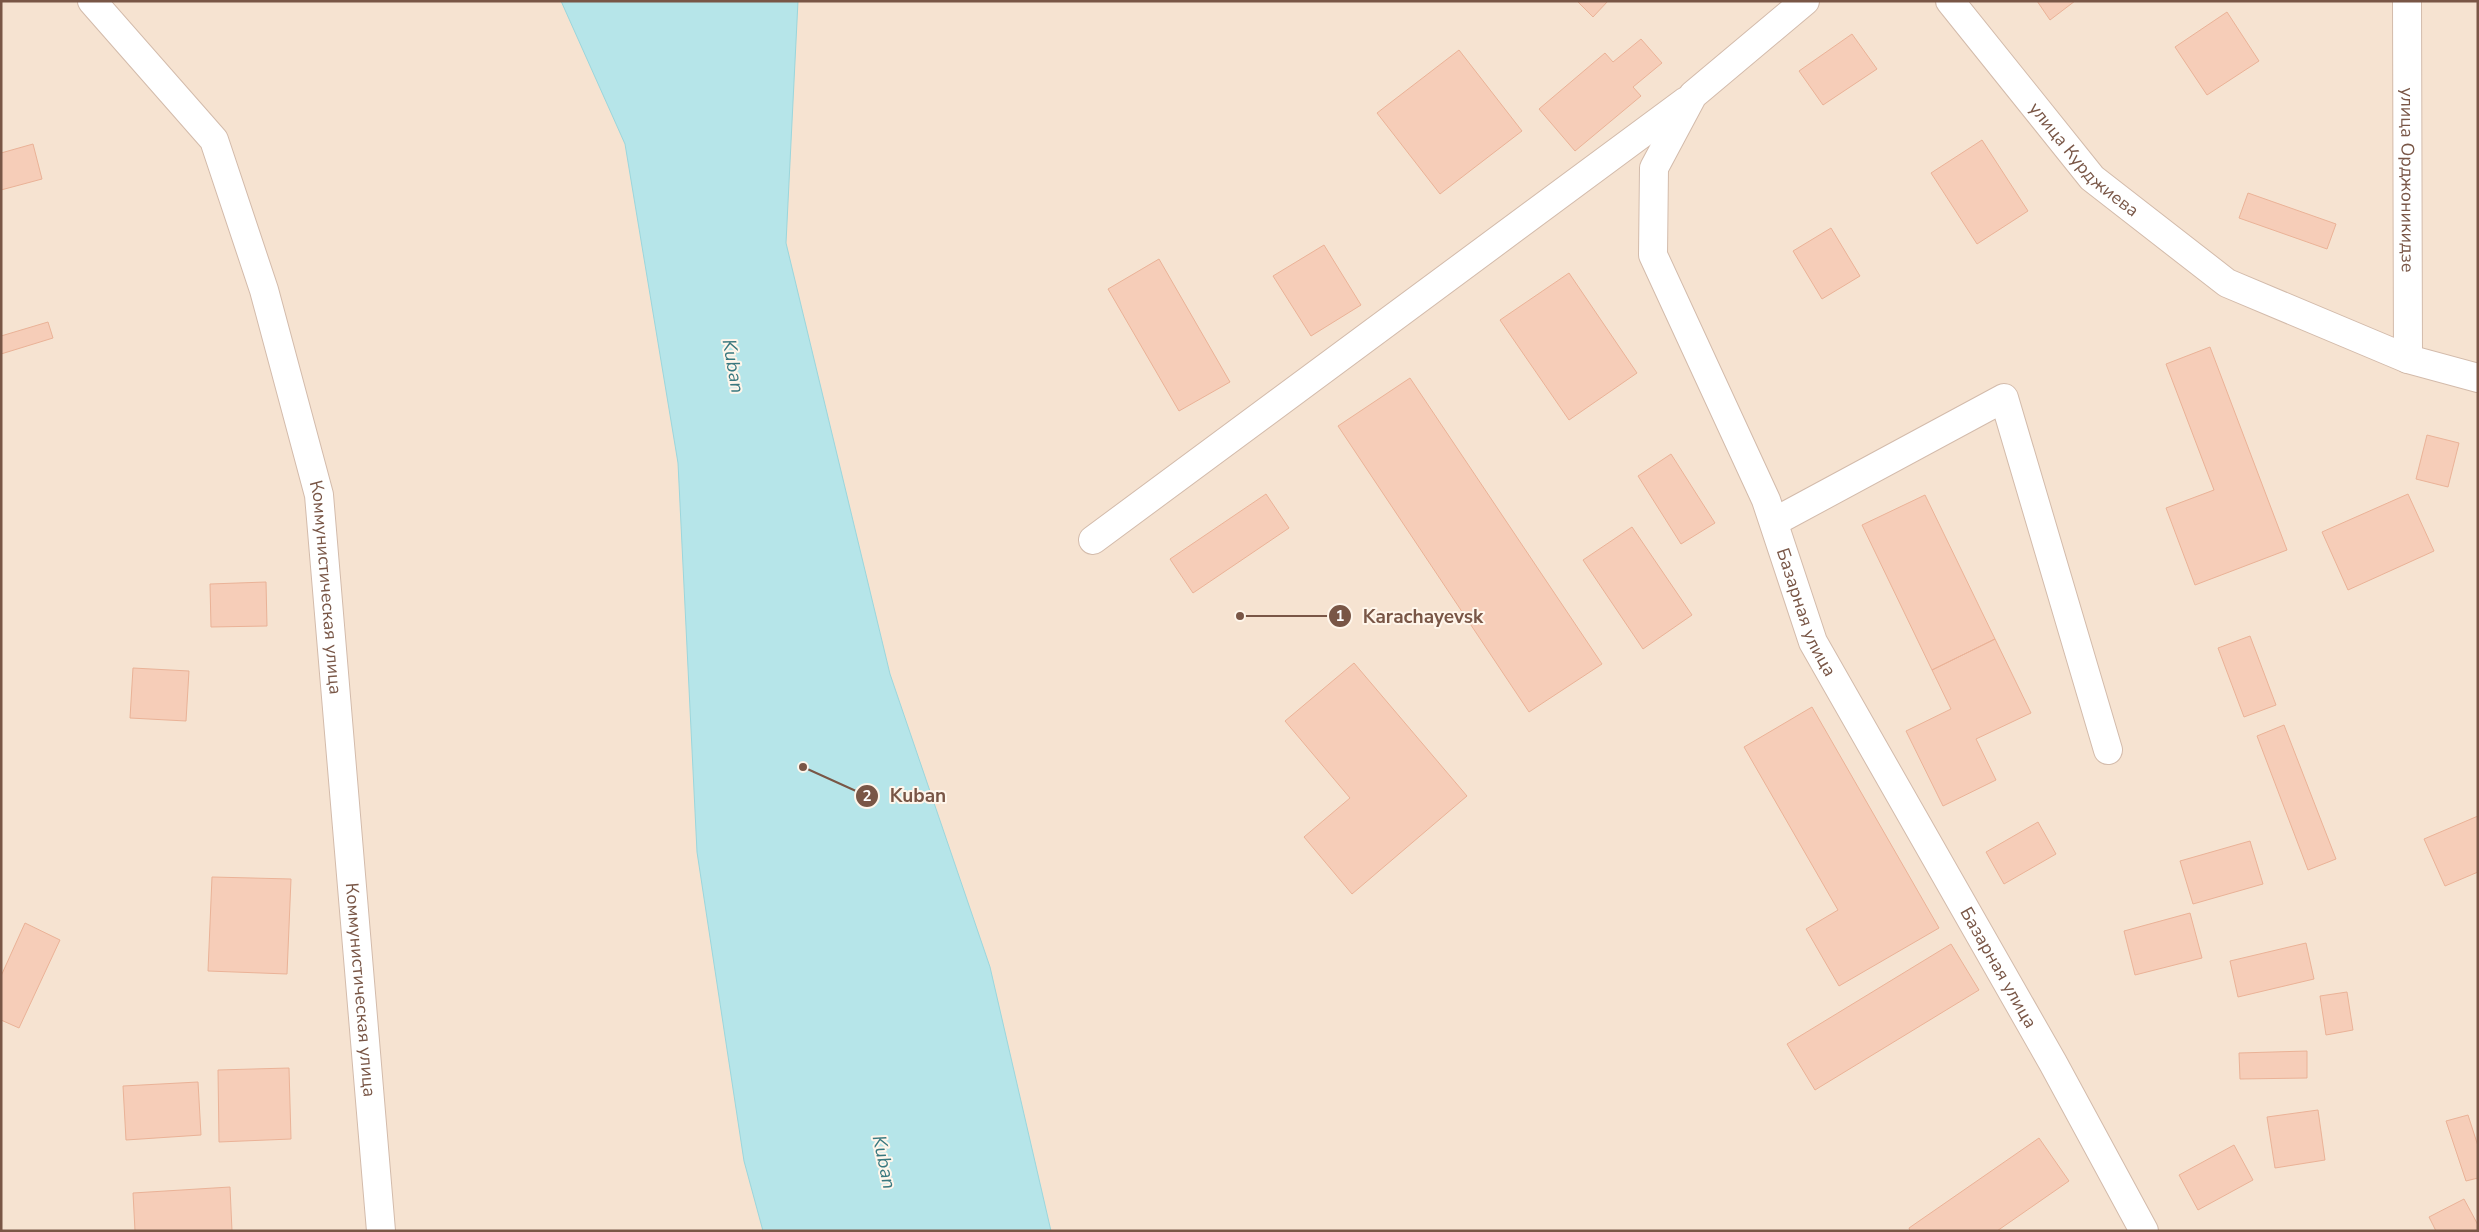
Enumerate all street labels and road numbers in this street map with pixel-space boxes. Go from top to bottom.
street label: улица Орджоникидзе [2395,88,2420,272]
street label: улица Курджиева [2024,97,2144,222]
street label: Коммунистическая улица [304,478,348,695]
street label: Базарная улица [1771,545,1842,681]
street label: Коммунистическая улица [340,882,382,1098]
street label: Базарная улица [1954,903,2043,1032]

